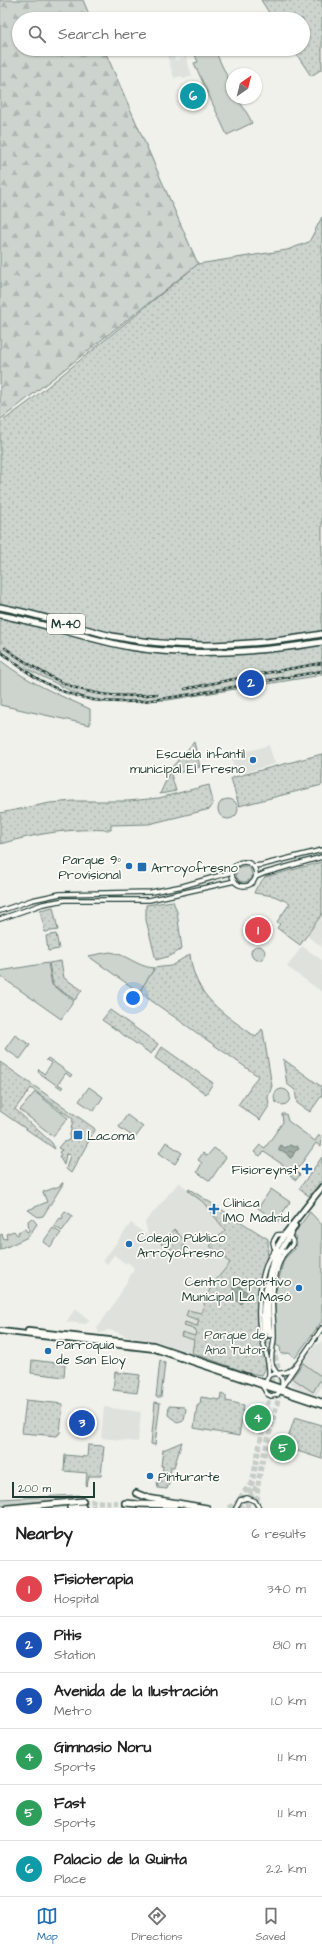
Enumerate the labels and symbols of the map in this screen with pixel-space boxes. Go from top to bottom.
north arrow [226,68,262,104]
pin: 6 [180,81,206,111]
road number: M-40 [47,614,85,634]
pin: 2 [238,668,264,698]
place label: Escuela infantil municipal El Fresno [130,745,246,778]
marker: Escuela infantil municipal El Fresno [248,755,258,765]
place label: Parque 9º Provisional [59,851,121,884]
place label: Arroyofresno [151,859,238,878]
marker: Parque 9º Provisional [124,861,134,871]
marker: Arroyofresno [136,861,148,873]
pin: 1 [245,915,271,945]
your location [123,988,143,1008]
place label: Lacoma [87,1127,135,1145]
marker: Lacoma [72,1129,84,1141]
place label: Fisioreynst [232,1161,299,1180]
marker: Fisioreynst [301,1163,313,1175]
place label: Clínica IMO Madrid [223,1194,290,1227]
marker: Clínica IMO Madrid [208,1203,220,1215]
place label: Colegio Público Arroyofresno [137,1229,226,1263]
marker: Colegio Público Arroyofresno [124,1239,134,1249]
place label: Centro Deportivo Municipal La Masó [182,1273,292,1306]
marker: Centro Deportivo Municipal La Masó [294,1283,304,1293]
park label: Parque de Ana Tutor [204,1326,266,1359]
place label: Parroquia de San Eloy [56,1336,126,1370]
marker: Parroquia de San Eloy [43,1346,53,1356]
pin: 4 [245,1403,271,1433]
pin: 3 [69,1408,95,1438]
pin: 5 [270,1433,296,1463]
place label: Pinturarte [158,1468,220,1486]
marker: Pinturarte [145,1471,155,1481]
scale bar [12,1480,95,1499]

